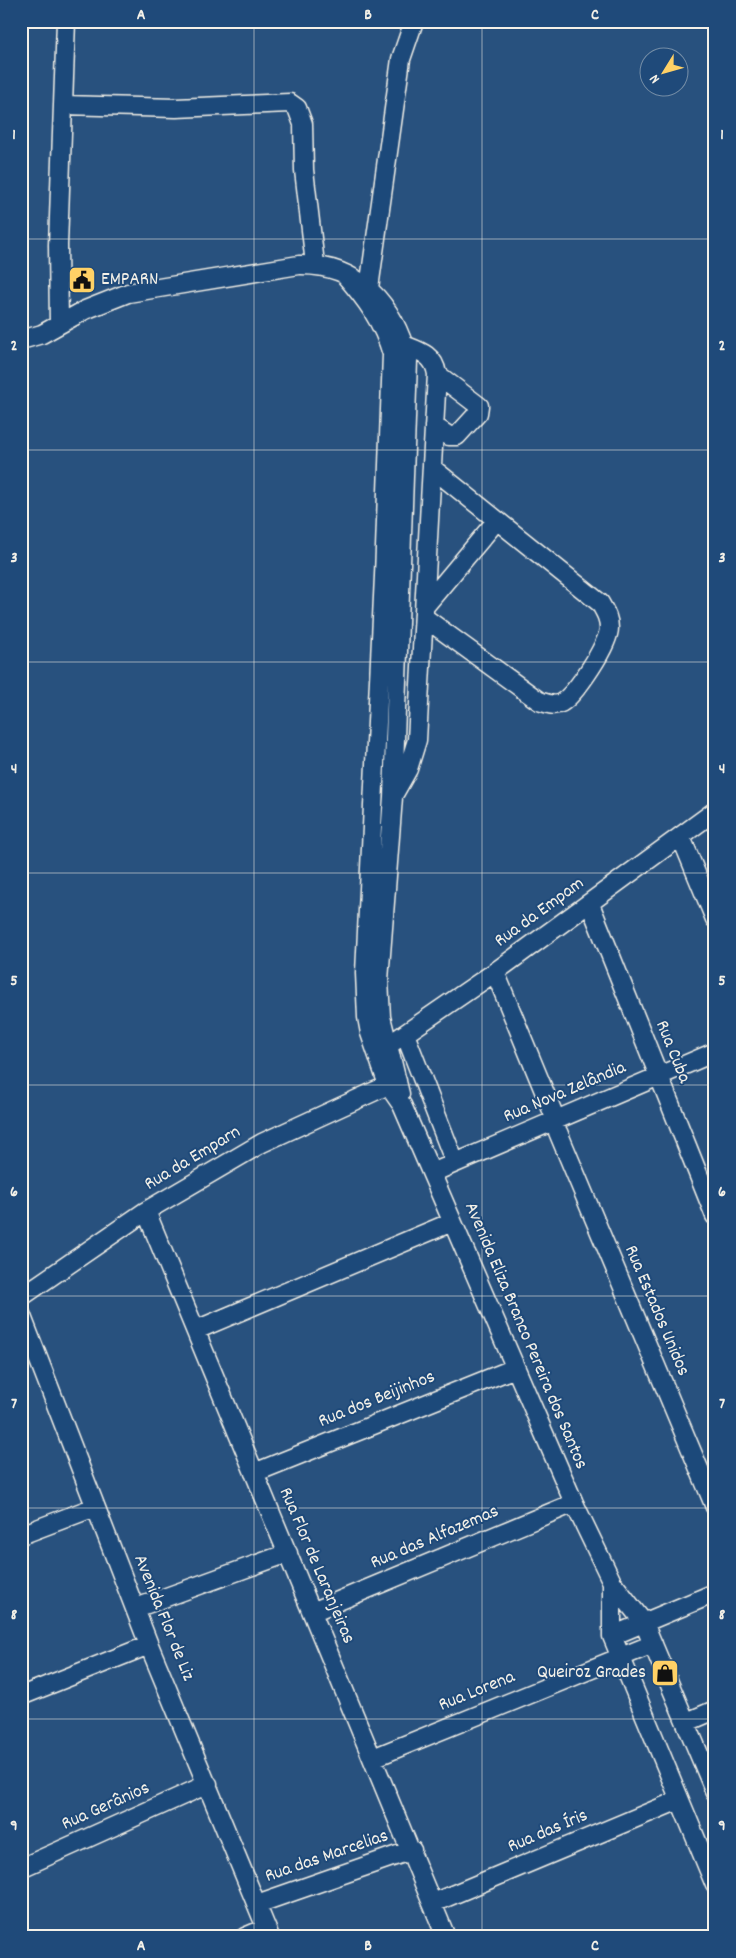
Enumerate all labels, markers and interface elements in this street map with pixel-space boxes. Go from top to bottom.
text: A [137,4,146,27]
text: B [364,4,372,27]
text: C [591,4,599,27]
north arrow [638,48,688,98]
text: N [645,70,665,87]
text: 1 [12,124,16,147]
text: 1 [720,124,724,147]
public building icon: EMPARN [67,265,97,295]
place label: EMPARN [101,267,158,294]
text: 2 [11,335,18,358]
text: 2 [719,335,726,358]
text: 3 [10,547,18,570]
text: 3 [718,547,726,570]
text: 4 [11,758,17,781]
text: 4 [719,758,725,781]
street label: Rua da Empam [489,871,591,955]
text: 5 [10,970,18,993]
text: 5 [718,970,726,993]
street label: Rua Cuba [647,1017,697,1088]
street label: Rua Nova Zelândia [500,1055,631,1131]
street label: Rua da Emparn [140,1120,246,1198]
text: 6 [10,1181,18,1204]
text: 6 [718,1181,726,1204]
street label: Avenida Eliza Branco Pereira dos Santos [456,1198,594,1474]
street label: Rua Estados Unidos [616,1241,696,1381]
street label: Rua dos Beijinhos [315,1364,439,1436]
text: 7 [11,1393,17,1416]
text: 7 [719,1393,725,1416]
street label: Rua Flor de Laranjeiras [271,1484,361,1648]
street label: Rua das Alfazemas [367,1499,503,1577]
street label: Avenida Flor de Liz [125,1551,201,1685]
text: 8 [11,1604,18,1627]
text: 8 [719,1604,726,1627]
shop icon: Queiroz Grades [650,1658,680,1688]
place label: Queiroz Grades [537,1660,646,1687]
street label: Rua Lorena [435,1664,520,1720]
street label: Rua Gerânios [58,1776,154,1838]
street label: Rua das Íris [504,1803,592,1861]
text: 9 [10,1815,18,1838]
text: 9 [718,1815,726,1838]
street label: Rua das Marcelias [262,1823,392,1891]
text: A [137,1935,146,1958]
text: B [364,1935,372,1958]
text: C [591,1935,599,1958]

